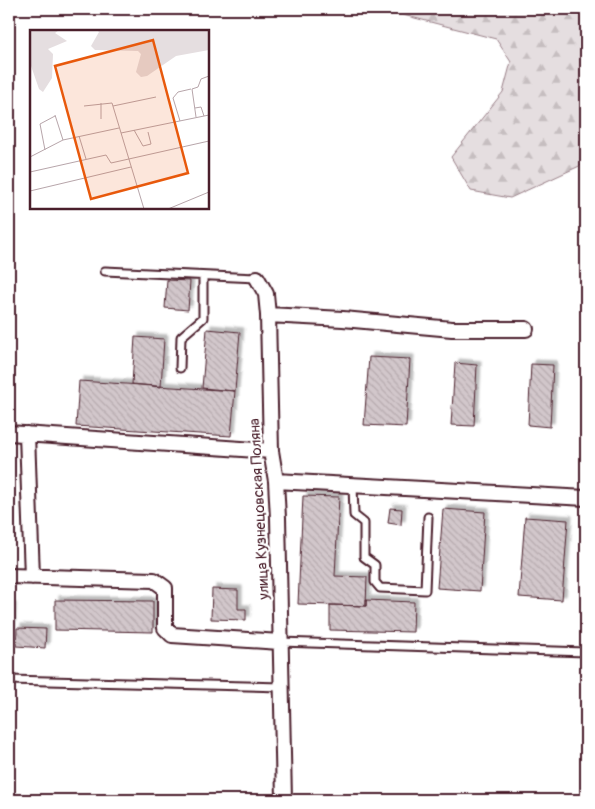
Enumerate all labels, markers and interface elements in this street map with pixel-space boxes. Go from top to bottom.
inset map [30,30,209,209]
street label: улица Кузнецовская Поляна [245,418,274,601]

